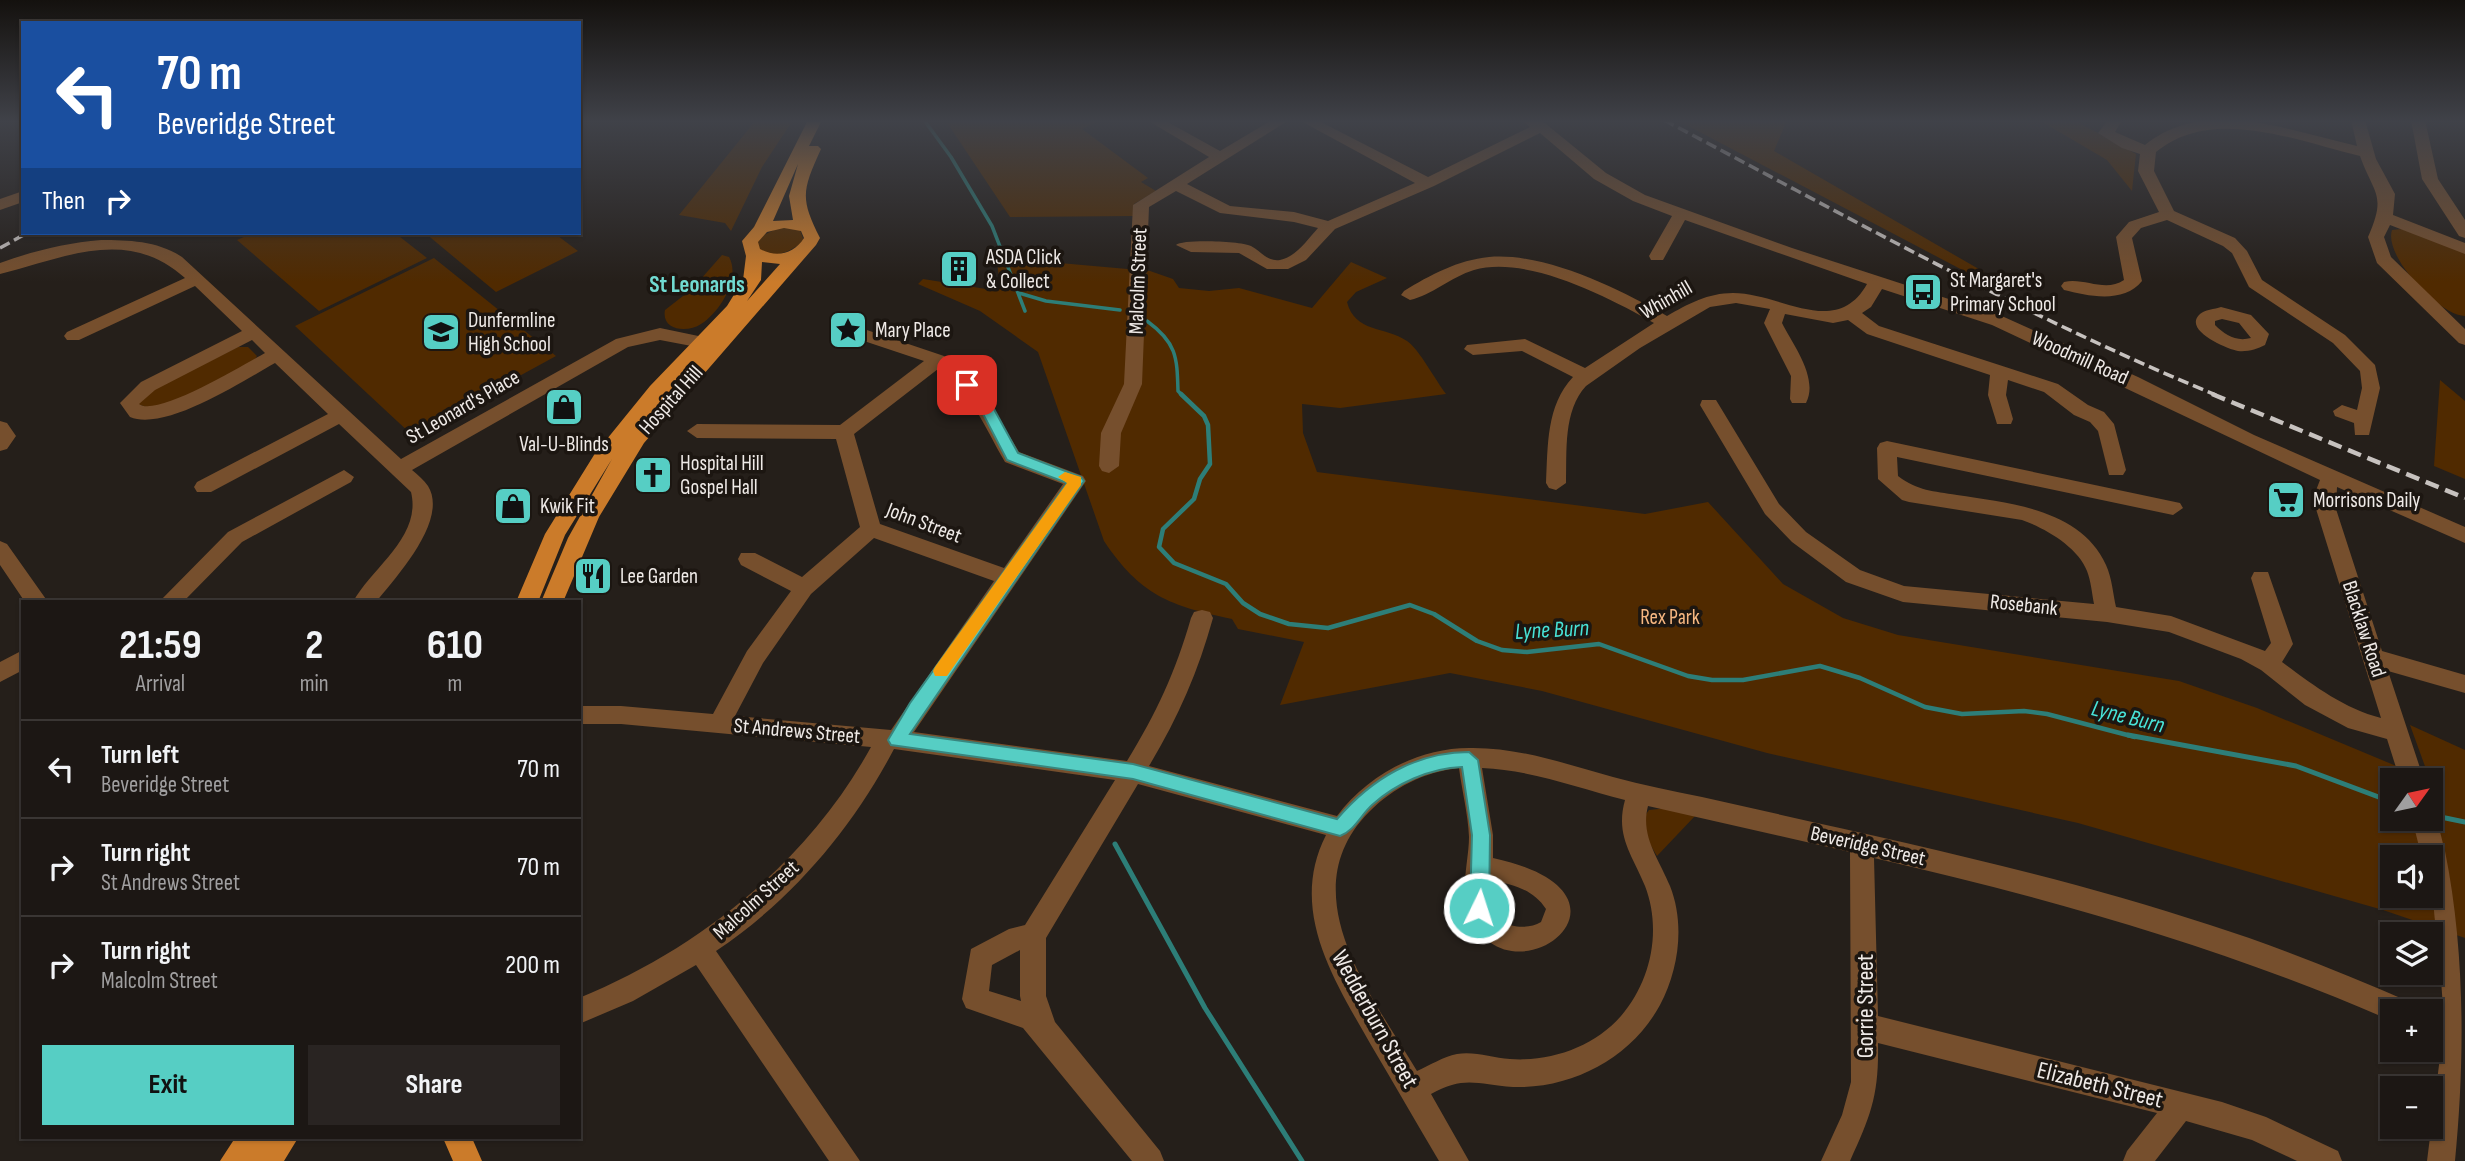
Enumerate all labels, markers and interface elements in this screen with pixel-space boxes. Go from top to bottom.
text: 70 m [157,45,242,104]
icon: left [42,49,133,140]
text: Beveridge Street [157,105,335,144]
icon: right [99,182,137,220]
text: Then [42,186,85,217]
street label: Malcolm Street [1124,227,1152,335]
place label: ASDA Click & Collect [985,245,1061,294]
building icon: ASDA Click & Collect [938,248,980,290]
place label: St Margaret's Primary School [1950,268,2056,317]
district label: St Leonards [649,271,745,299]
bus stop icon: St Margaret's Primary School [1902,271,1944,313]
street label: Whinhill [1635,275,1697,325]
place label: Dunfermline High School [468,308,555,357]
place icon: Mary Place [827,309,869,351]
school or university icon: Dunfermline High School [420,311,462,353]
place label: Mary Place [875,318,951,343]
street label: Woodmill Road [2028,326,2132,390]
pin [937,355,997,415]
street label: Hospital Hill [634,361,708,439]
street label: St Leonard's Place [402,364,524,450]
icon: arrive [948,366,986,404]
shop icon: Val-U-Blinds [543,386,585,428]
place label: Val-U-Blinds [519,432,609,457]
place label: Hospital Hill Gospel Hall [680,451,764,500]
church icon: Hospital Hill Gospel Hall [632,454,674,496]
supermarket icon: Morrisons Daily [2265,479,2307,521]
shop icon: Kwik Fit [492,485,534,527]
place label: Morrisons Daily [2313,488,2420,513]
place label: Kwik Fit [540,494,595,519]
street label: John Street [882,497,965,549]
restaurant icon: Lee Garden [572,555,614,597]
place label: Lee Garden [620,564,698,589]
street label: Blacklaw Road [2337,578,2391,680]
street label: Rosebank [1989,589,2059,621]
park label: Rex Park [1640,605,1700,630]
water label: Lyne Burn [1514,614,1590,646]
text: 21:59 [119,620,202,671]
text: 2 [305,620,323,671]
text: 610 [427,620,483,671]
text: Arrival [136,670,185,698]
text: min [300,670,329,698]
text: m [447,670,462,698]
water label: Lyne Burn [2089,694,2168,740]
street label: St Andrews Street [733,713,861,749]
text: Turn left [101,740,179,771]
icon: left [42,750,80,788]
text: 70 m [517,754,560,785]
north arrow [2380,768,2443,831]
map controls [2380,768,2443,1139]
text: Beveridge Street [101,771,229,799]
street label: Beveridge Street [1808,821,1928,871]
text: Turn right [101,838,190,869]
button: sound [2380,845,2443,908]
icon: right [42,848,80,886]
text: 70 m [517,852,560,883]
street label: Malcolm Street [708,855,804,945]
text: St Andrews Street [101,869,240,897]
position arrow [1442,871,1516,945]
button: layers [2380,922,2443,985]
text: Turn right [101,936,190,967]
street label: Wedderburn Street [1325,945,1425,1093]
icon: right [42,946,80,984]
text: 200 m [505,950,560,981]
street label: Gorrie Street [1851,954,1880,1058]
text: Malcolm Street [101,967,218,995]
button: + [2380,999,2443,1062]
button: Exit [42,1045,294,1125]
button: Share [308,1045,560,1125]
street label: Elizabeth Street [2034,1055,2166,1115]
button: − [2380,1076,2443,1139]

